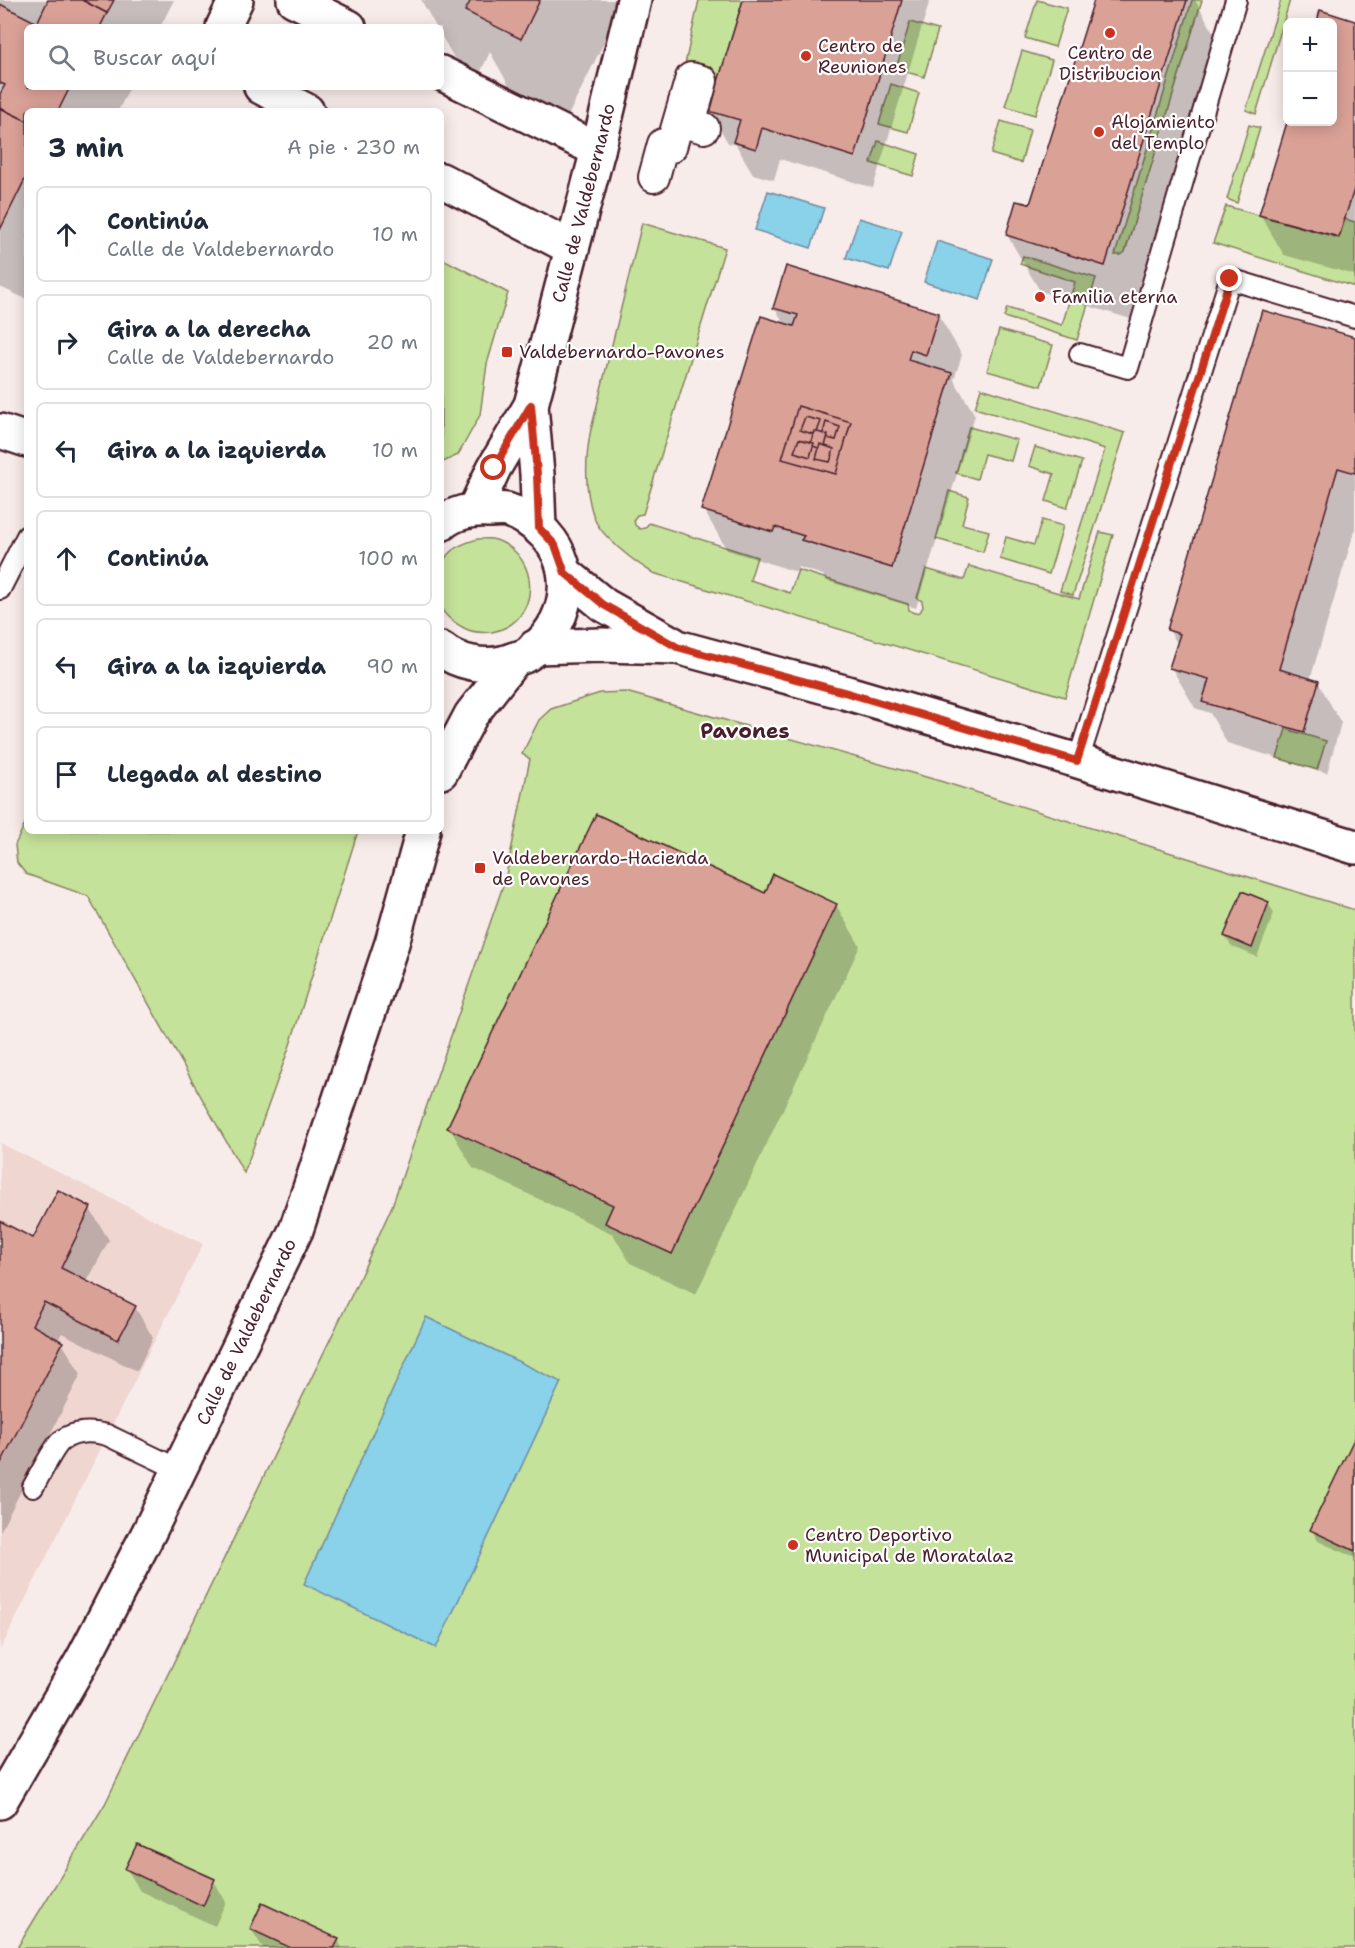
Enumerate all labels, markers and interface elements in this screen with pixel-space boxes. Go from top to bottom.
map controls [1283,18,1337,126]
button: + [1283,18,1337,72]
search box [24,24,444,90]
marker: Centro de Distribucion [1103,26,1117,40]
place label: Centro de Reuniones [818,34,907,79]
icon: search [45,41,78,74]
place label: Centro de Distribucion [1059,41,1161,86]
text: Buscar aquí [93,43,216,72]
marker: Centro de Reuniones [799,49,813,63]
button: − [1283,72,1337,126]
street label: Calle de Valdebernardo [546,101,621,305]
place label: Alojamiento del Templo [1111,110,1215,155]
marker: Alojamiento del Templo [1092,125,1106,139]
text: 3 min [48,130,124,165]
text: A pie · 230 m [287,134,420,160]
text: Continúa [107,207,209,236]
icon: ahead [50,218,83,251]
text: 10 m [372,221,418,247]
text: Calle de Valdebernardo [107,236,334,262]
route end [1216,265,1242,291]
place label: Familia eterna [1052,285,1177,309]
marker: Familia eterna [1033,290,1047,304]
text: Gira a la derecha [107,315,311,344]
icon: right [50,326,83,359]
text: 20 m [367,329,418,355]
place label: Valdebernardo-Pavones [519,340,725,364]
text: Calle de Valdebernardo [107,344,334,370]
marker: Valdebernardo-Pavones [500,345,514,359]
icon: left [50,434,83,467]
text: Gira a la izquierda [107,436,326,465]
text: 10 m [372,437,418,463]
route start [480,454,506,480]
icon: ahead [50,542,83,575]
text: Continúa [107,544,209,573]
text: 100 m [358,545,418,571]
icon: left [50,650,83,683]
text: Gira a la izquierda [107,652,326,681]
text: 90 m [366,653,418,679]
district label: Pavones [700,717,790,745]
icon: arrive [50,758,83,791]
text: Llegada al destino [107,760,322,789]
place label: Valdebernardo-Hacienda de Pavones [492,846,709,891]
marker: Valdebernardo-Hacienda de Pavones [473,861,487,875]
street label: Calle de Valdebernardo [191,1235,302,1429]
place label: Centro Deportivo Municipal de Moratalaz [805,1523,1014,1568]
marker: Centro Deportivo Municipal de Moratalaz [786,1538,800,1552]

